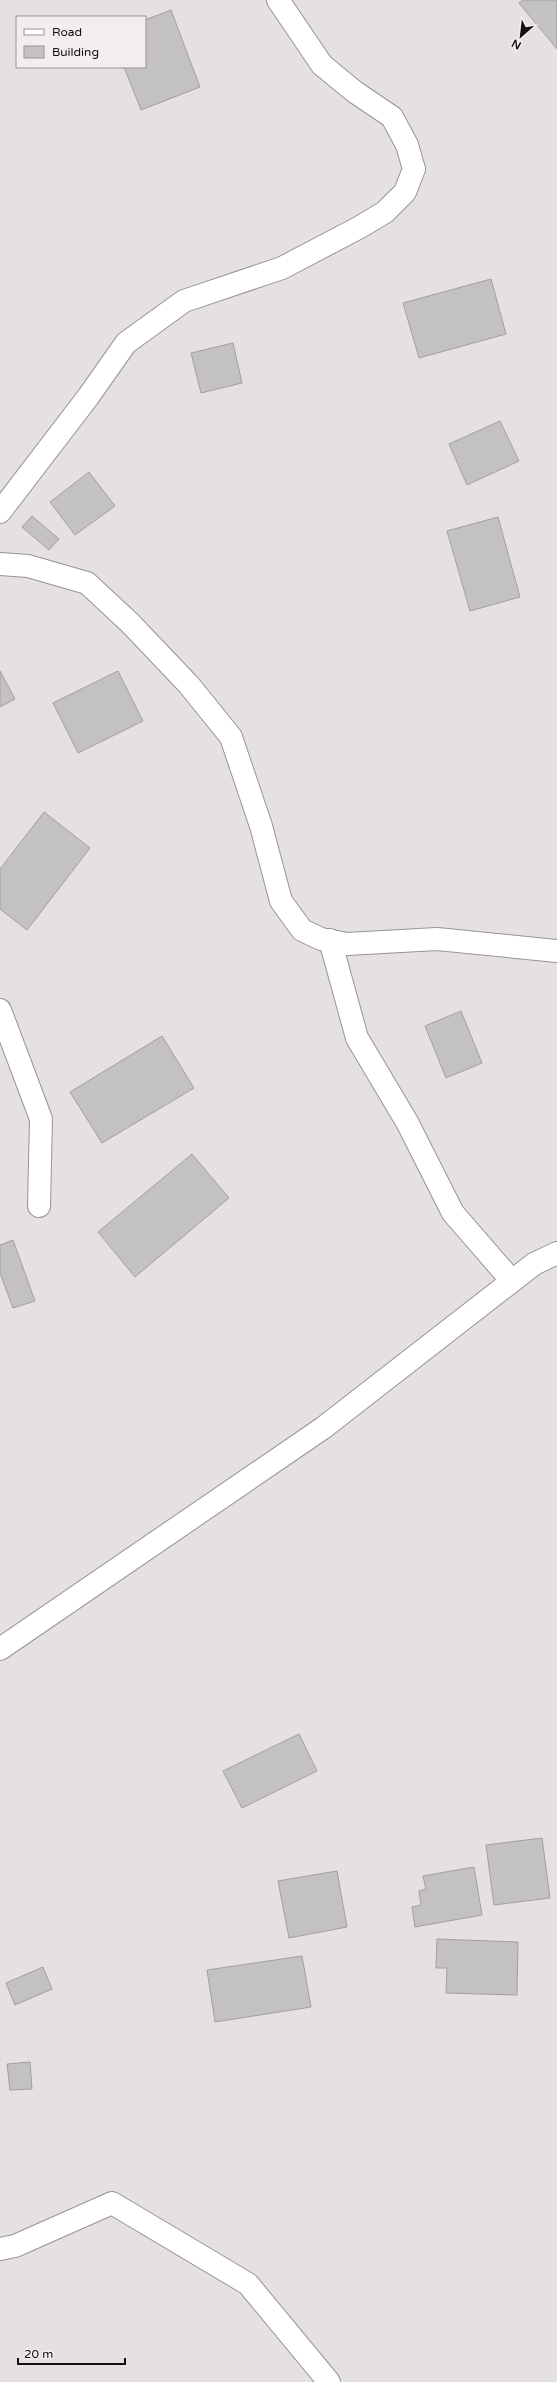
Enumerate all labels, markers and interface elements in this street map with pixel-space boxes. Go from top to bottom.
legend [16,16,146,68]
north arrow [501,16,541,56]
text: Road [52,25,82,39]
text: N [510,37,523,52]
text: Building [52,45,99,59]
scale bar [18,2340,125,2366]
text: 20 m [24,2347,53,2361]

